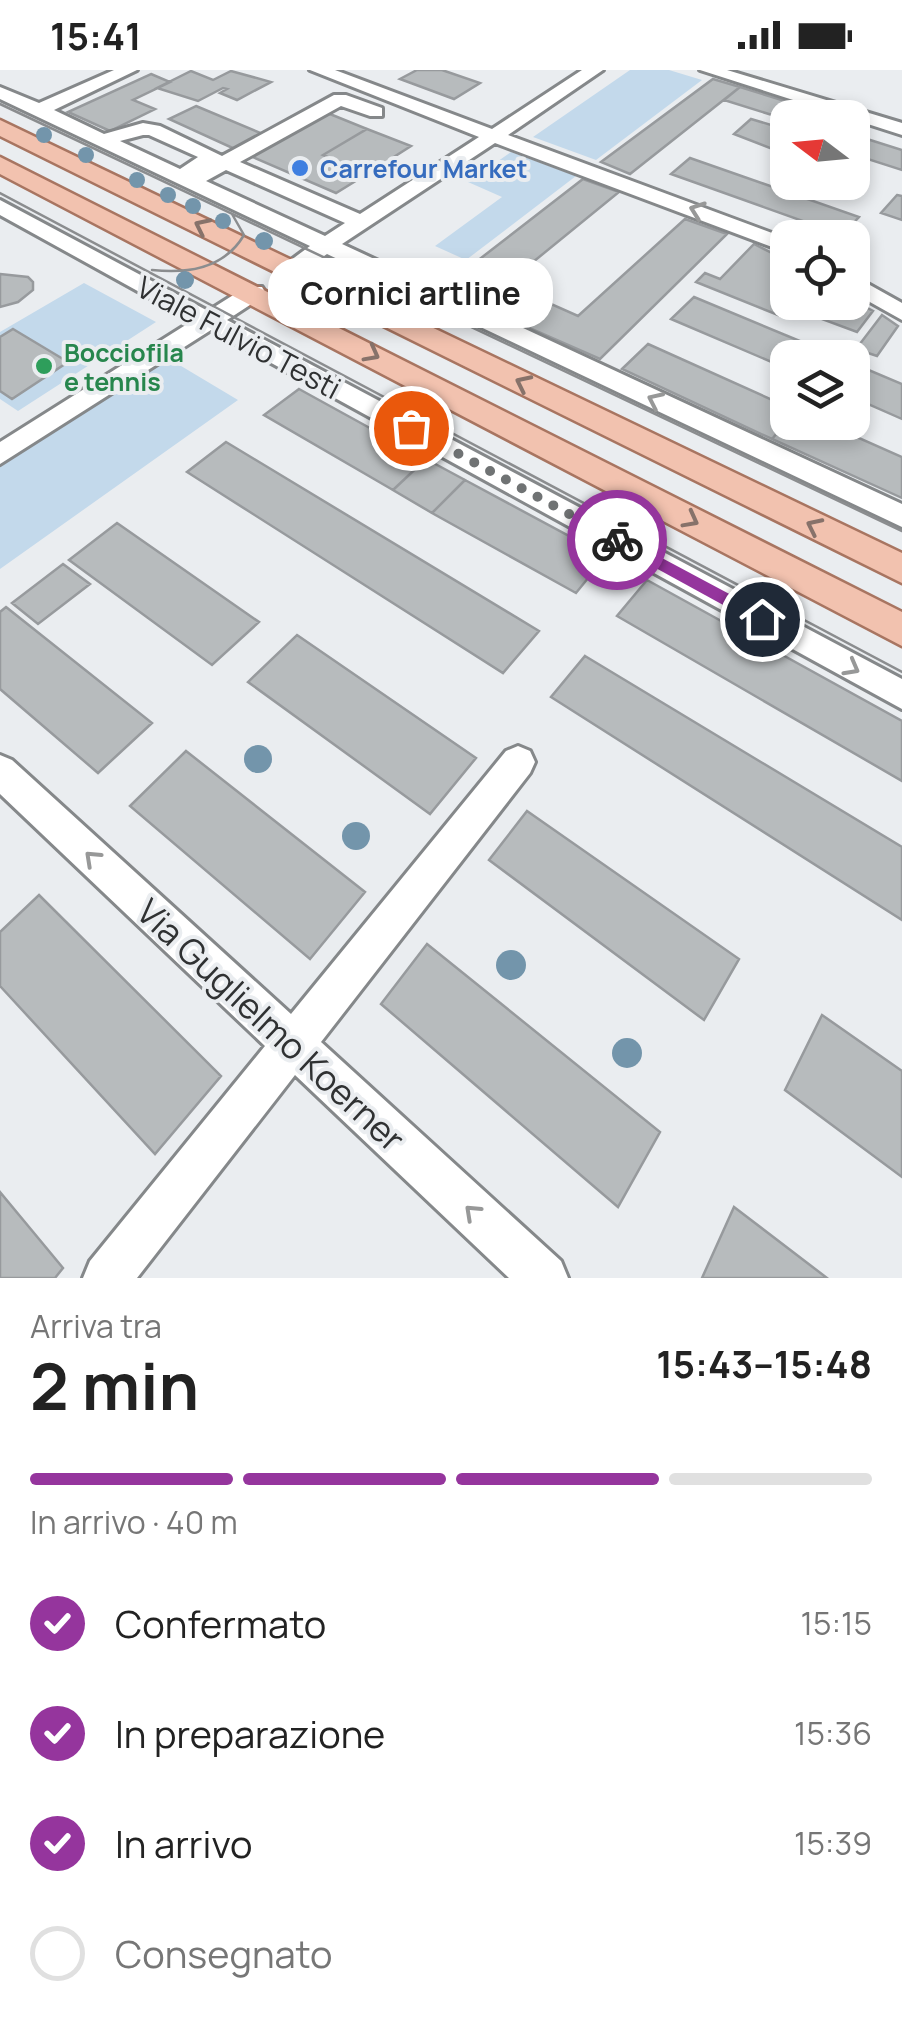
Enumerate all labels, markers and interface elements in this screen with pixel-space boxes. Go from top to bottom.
text: 15:41 [50,9,142,61]
north arrow [770,100,870,200]
map controls [770,100,870,440]
place label: Carrefour Market [320,151,527,186]
marker: Carrefour Market [289,157,311,179]
one-way arrow [690,201,707,222]
one-way arrow [194,218,212,238]
button: locate [770,220,870,320]
callout: Cornici artline [268,258,554,328]
street label: Viale Fulvio Testi [130,266,348,408]
text: Cornici artline [300,271,521,315]
place label: Bocciofila e tennis [64,335,184,399]
button: layers [770,340,870,440]
one-way arrow [361,341,379,361]
marker: Bocciofila e tennis [33,355,55,377]
one-way arrow [515,376,533,396]
pin [369,386,454,471]
one-way arrow [647,393,665,413]
icon: bag [384,401,439,456]
courier [567,490,667,590]
one-way arrow [680,508,698,527]
icon: bike [590,513,645,568]
one-way arrow [807,519,825,539]
pin [720,577,805,662]
icon: home [735,592,790,647]
one-way arrow [842,656,860,675]
one-way arrow [86,852,104,870]
street label: Via Guglielmo Koerner [127,888,415,1162]
one-way arrow [466,1206,484,1224]
text: Arriva tra [30,1304,162,1348]
text: 15:43–15:48 [656,1337,872,1389]
text: 2 min [30,1341,199,1430]
text: In arrivo · 40 m [30,1500,238,1544]
icon: check [30,1596,85,1651]
text: Confermato [115,1597,326,1649]
text: 15:15 [801,1601,872,1645]
icon: check [30,1706,85,1761]
text: In preparazione [115,1707,385,1759]
text: 15:36 [794,1711,872,1755]
icon: check [30,1816,85,1871]
text: In arrivo [115,1817,252,1869]
text: 15:39 [794,1821,872,1865]
text: Consegnato [115,1927,333,1979]

